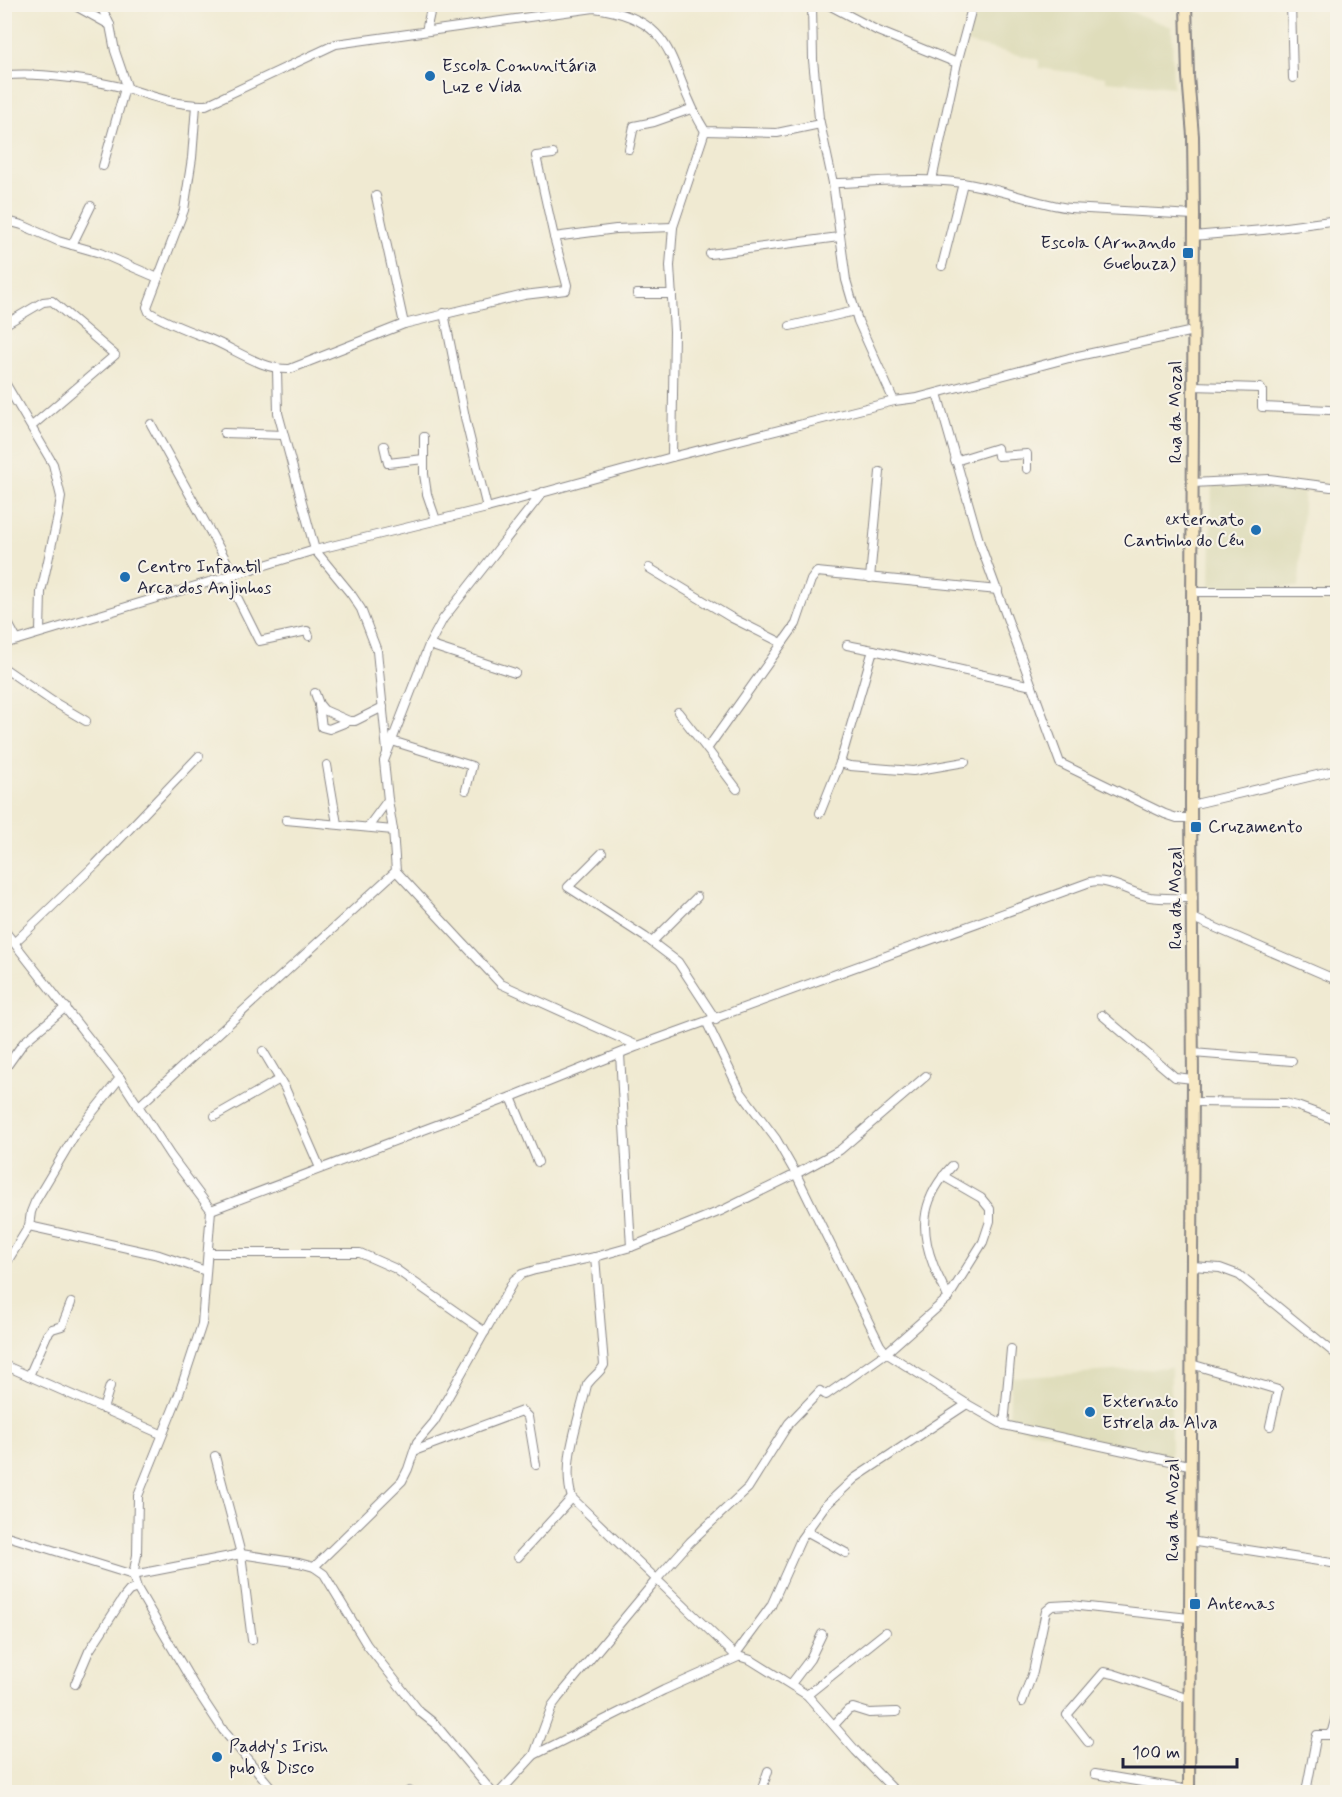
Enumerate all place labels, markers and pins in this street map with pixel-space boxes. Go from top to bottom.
place label: Escola Comunitária Luz e Vida [442,54,597,99]
marker: Escola Comunitária Luz e Vida [423,69,437,83]
place label: Escola (Armando Guebuza) [1040,231,1177,276]
marker: Escola (Armando Guebuza) [1181,246,1195,260]
place label: externato Cantinho do Céu [1123,508,1244,553]
marker: externato Cantinho do Céu [1249,523,1263,537]
place label: Centro Infantil Arca dos Anjinhos [137,555,271,600]
marker: Centro Infantil Arca dos Anjinhos [118,570,132,584]
place label: Cruzamento [1208,815,1303,839]
marker: Cruzamento [1189,820,1203,834]
place label: Externato Estrela da Alva [1102,1390,1218,1435]
marker: Externato Estrela da Alva [1083,1405,1097,1419]
place label: Antenas [1207,1592,1275,1616]
marker: Antenas [1188,1597,1202,1611]
place label: Paddy's Irish pub & Disco [229,1735,328,1780]
marker: Paddy's Irish pub & Disco [210,1750,224,1764]

